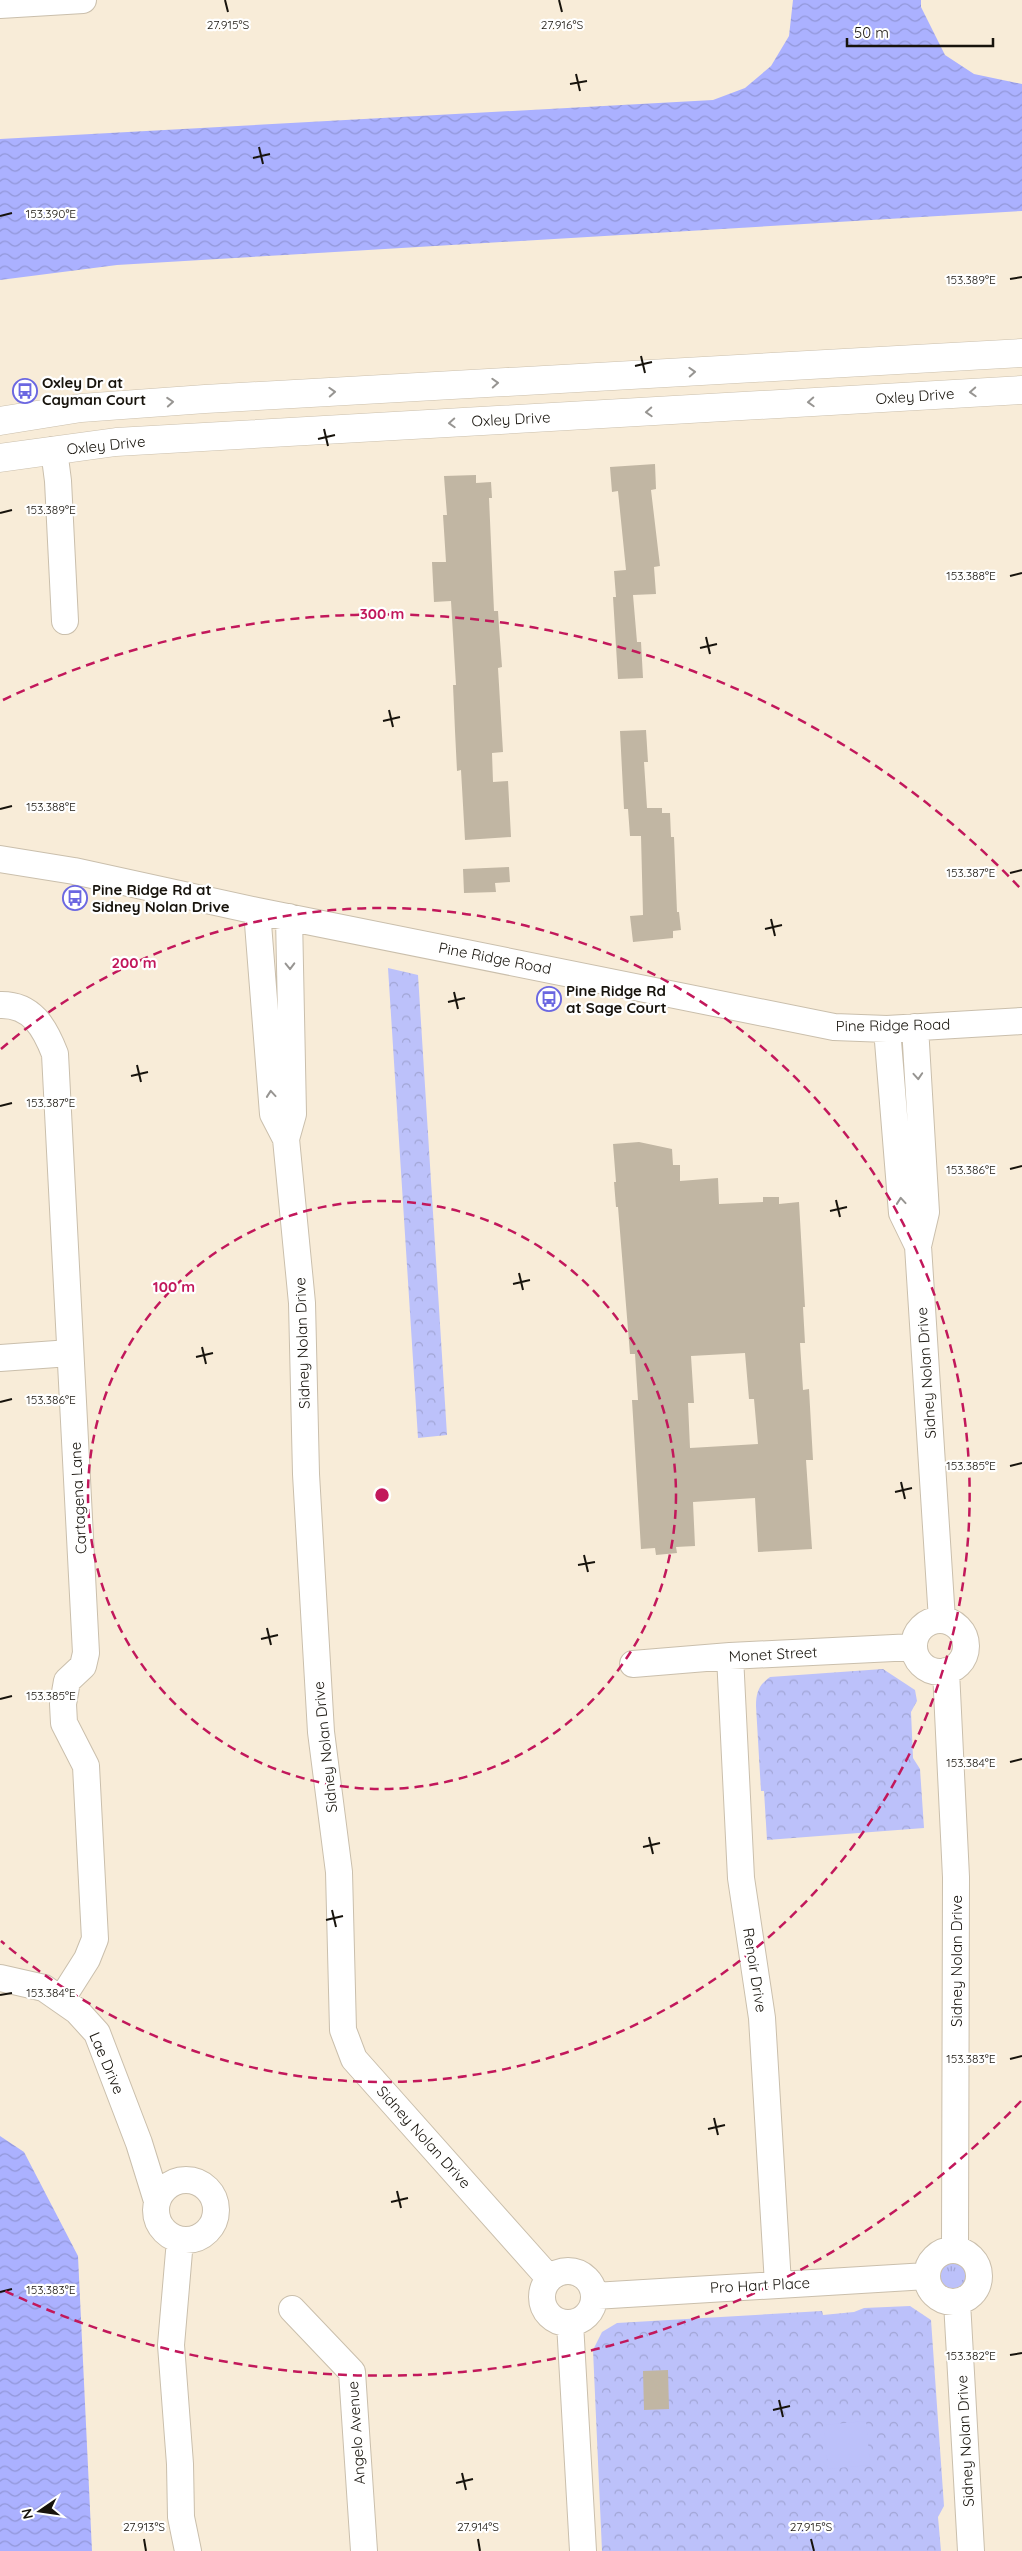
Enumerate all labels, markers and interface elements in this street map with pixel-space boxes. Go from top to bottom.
scale bar [847,15,993,47]
text: 27.915°S [207,17,250,32]
text: 27.916°S [541,17,583,32]
text: 50 m [854,23,889,42]
text: 153.390°E [26,206,76,221]
text: 153.389°E [946,272,996,287]
one-way arrow [688,366,696,377]
place label: Oxley Dr at Cayman Court [42,373,146,409]
one-way arrow [491,377,499,388]
bus stop icon: Oxley Dr at Cayman Court [12,378,38,404]
street label: Oxley Drive [875,384,955,408]
one-way arrow [329,387,337,398]
one-way arrow [969,387,977,398]
one-way arrow [166,397,174,408]
one-way arrow [807,397,815,408]
one-way arrow [645,406,653,417]
street label: Oxley Drive [471,407,551,431]
one-way arrow [447,417,455,428]
street label: Oxley Drive [66,431,146,459]
text: 153.389°E [26,502,76,517]
text: 153.388°E [946,568,996,583]
text: 300 m [360,604,404,623]
text: 153.388°E [26,799,76,814]
text: 153.387°E [947,865,996,880]
place label: Pine Ridge Rd at Sidney Nolan Drive [92,880,230,916]
bus stop icon: Pine Ridge Rd at Sidney Nolan Drive [62,885,88,911]
street label: Pine Ridge Road [437,938,553,978]
text: 200 m [112,953,157,972]
one-way arrow [285,962,296,970]
place label: Pine Ridge Rd at Sage Court [566,981,667,1017]
bus stop icon: Pine Ridge Rd at Sage Court [536,986,562,1012]
street label: Pine Ridge Road [836,1015,950,1035]
one-way arrow [912,1072,923,1080]
one-way arrow [266,1089,277,1097]
text: 153.387°E [27,1095,76,1110]
text: 153.386°E [946,1162,996,1177]
one-way arrow [896,1196,907,1204]
text: 100 m [153,1277,195,1296]
street label: Sidney Nolan Drive [290,1277,314,1409]
street label: Sidney Nolan Drive [912,1307,940,1439]
text: 153.386°E [26,1392,76,1407]
street label: Cartagena Lane [66,1441,90,1555]
text: 153.385°E [946,1458,996,1473]
centre of rings [373,1486,391,1504]
street label: Monet Street [728,1642,818,1666]
street label: Sidney Nolan Drive [309,1680,341,1814]
text: 153.385°E [26,1688,76,1703]
text: 153.384°E [946,1755,996,1770]
street label: Sidney Nolan Drive [947,1895,966,2027]
street label: Renoir Drive [739,1926,771,2014]
text: 153.384°E [26,1985,76,2000]
street label: Lae Drive [85,2029,129,2097]
text: 153.383°E [946,2051,996,2066]
street label: Sidney Nolan Drive [373,2082,475,2192]
street label: Pro Hart Place [710,2273,810,2297]
text: 153.383°E [26,2282,76,2297]
text: 153.382°E [946,2348,996,2363]
street label: Sidney Nolan Drive [952,2375,978,2507]
street label: Angelo Avenue [343,2381,369,2485]
north arrow [15,2486,65,2536]
text: N [17,2507,37,2521]
text: 27.913°S [123,2519,165,2534]
text: 27.914°S [457,2519,499,2534]
text: 27.915°S [790,2519,833,2534]

